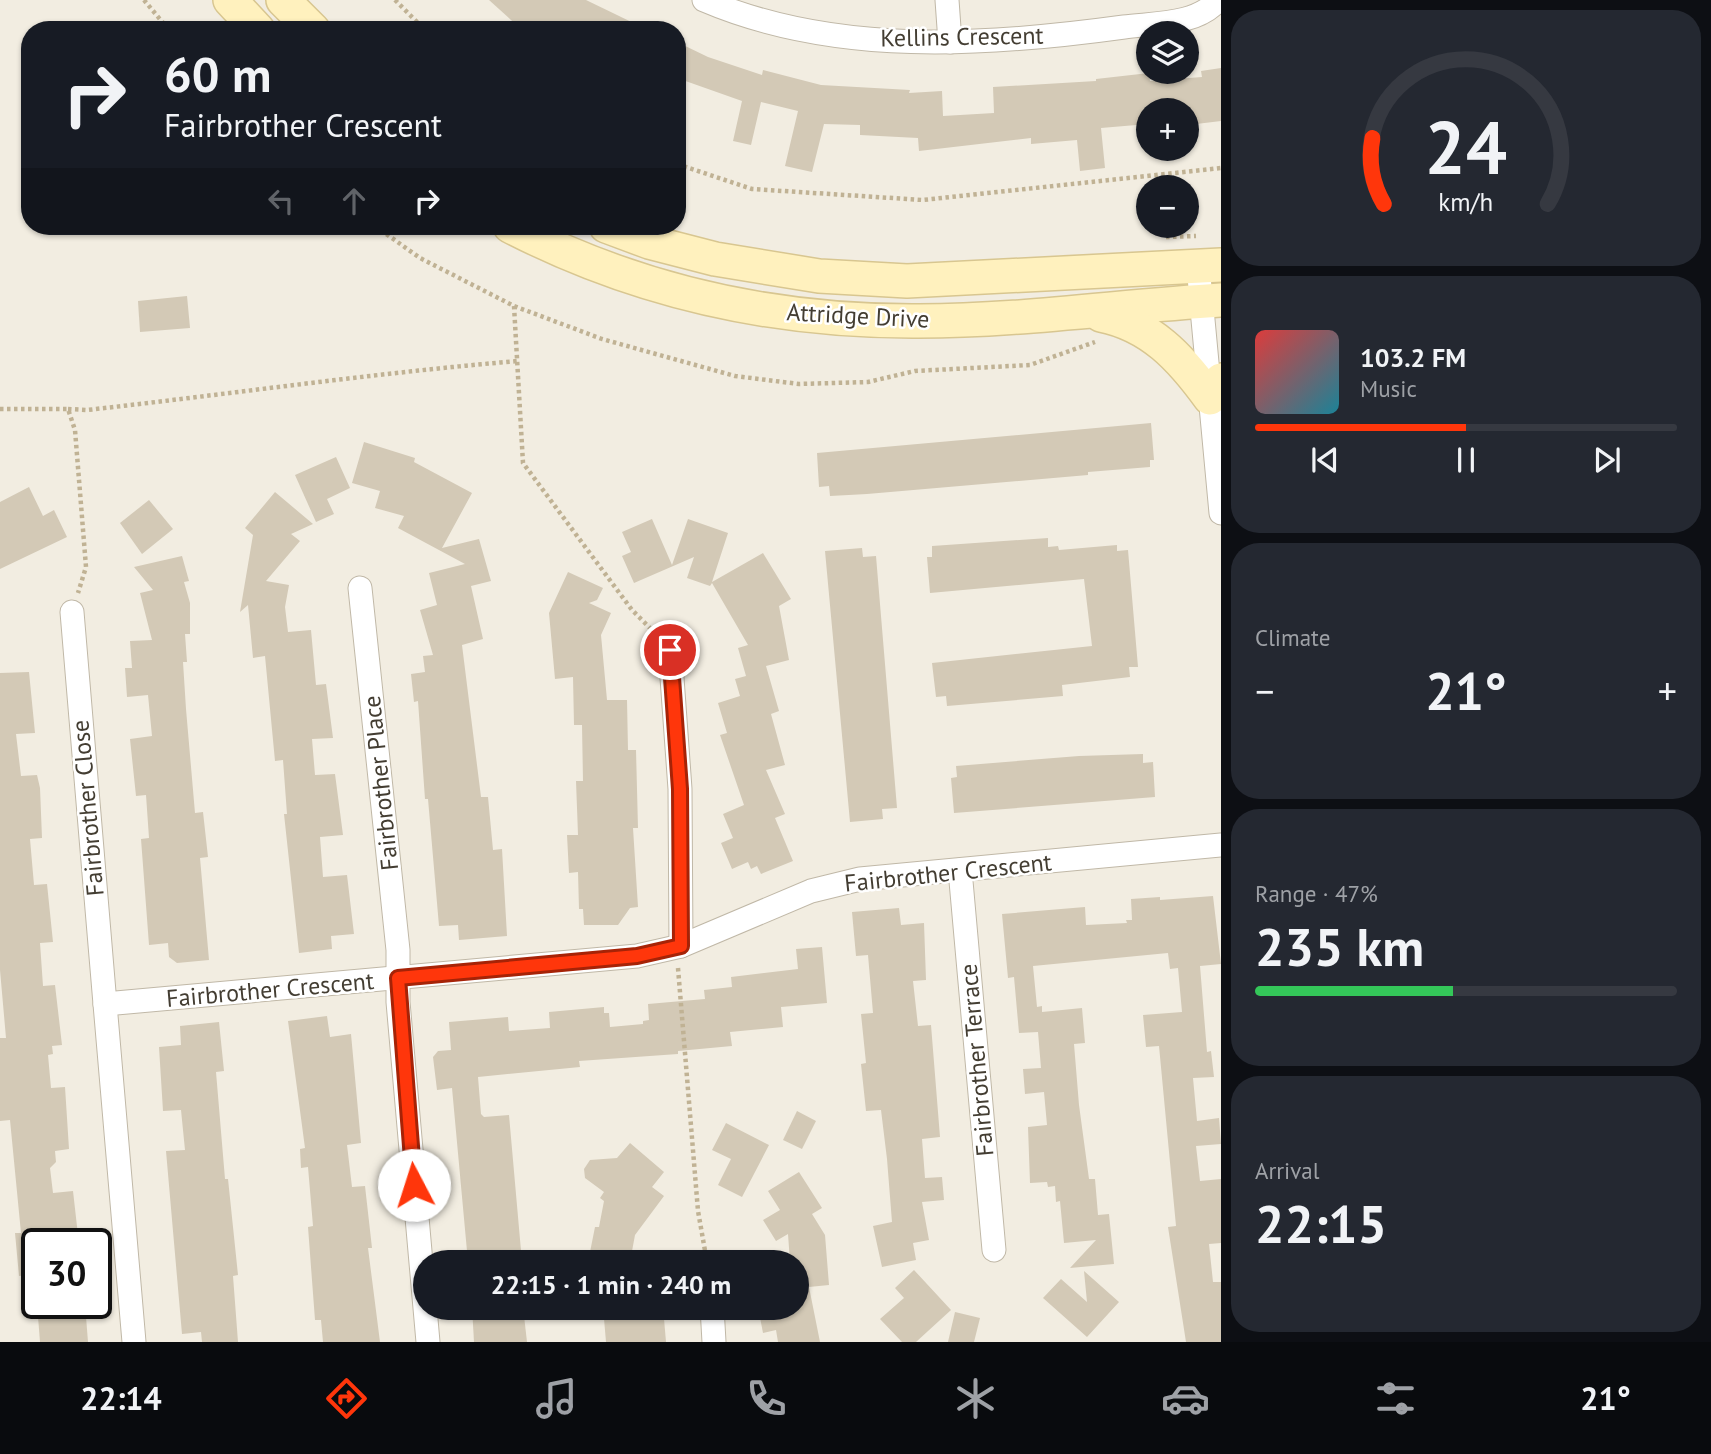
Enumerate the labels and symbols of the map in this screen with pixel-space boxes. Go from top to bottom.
street label: Kellins Crescent [880,20,1044,53]
street label: Attridge Drive [786,296,930,335]
pin [640,620,700,680]
street label: Fairbrother Place [356,694,405,872]
street label: Fairbrother Close [64,719,111,897]
street label: Fairbrother Crescent [843,846,1053,899]
street label: Fairbrother Terrace [953,962,1000,1158]
street label: Fairbrother Crescent [165,965,375,1014]
position arrow [377,1148,451,1222]
speed limit sign: 30 [21,1228,112,1319]

